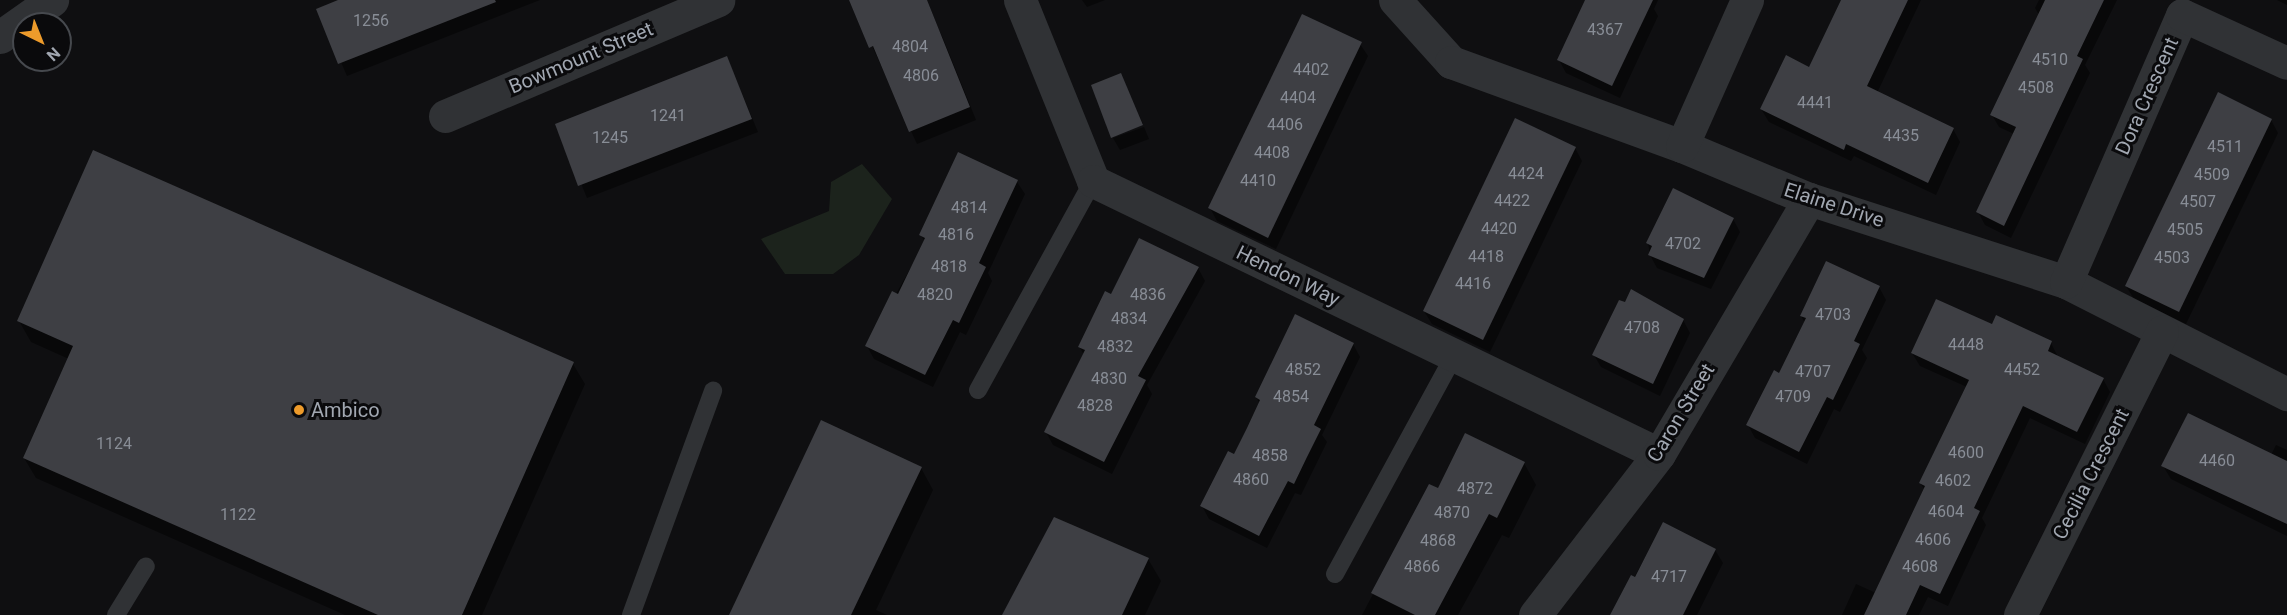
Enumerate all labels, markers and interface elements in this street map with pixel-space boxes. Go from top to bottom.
house number: 1256 [353,11,389,31]
north arrow [12,12,72,72]
street label: Bowmount Street [505,17,657,99]
house number: 4367 [1587,20,1623,40]
street label: Dora Crescent [2110,34,2184,158]
house number: 4804 [892,37,928,57]
text: N [43,43,64,65]
house number: 4510 [2032,50,2068,70]
house number: 4402 [1293,60,1329,80]
house number: 4806 [903,66,939,86]
house number: 4508 [2018,78,2054,98]
house number: 4404 [1280,88,1316,108]
house number: 4441 [1797,93,1833,113]
house number: 1241 [650,106,686,126]
house number: 4406 [1267,115,1303,135]
house number: 4435 [1883,126,1919,146]
house number: 1245 [592,128,628,148]
house number: 4511 [2207,137,2243,157]
house number: 4408 [1254,143,1290,163]
house number: 4424 [1508,164,1544,184]
house number: 4509 [2194,165,2230,185]
house number: 4410 [1240,171,1276,191]
street label: Elaine Drive [1781,178,1887,232]
house number: 4422 [1494,191,1530,211]
house number: 4507 [2180,192,2216,212]
house number: 4814 [951,198,987,218]
house number: 4420 [1481,219,1517,239]
house number: 4505 [2167,220,2203,240]
house number: 4816 [938,225,974,245]
house number: 4702 [1665,234,1701,254]
street label: Hendon Way [1232,241,1344,311]
house number: 4418 [1468,247,1504,267]
house number: 4503 [2154,248,2190,268]
house number: 4818 [931,257,967,277]
house number: 4416 [1455,274,1491,294]
house number: 4820 [917,285,953,305]
house number: 4836 [1130,285,1166,305]
house number: 4703 [1815,305,1851,325]
house number: 4834 [1111,309,1147,329]
house number: 4708 [1624,318,1660,338]
house number: 4448 [1948,335,1984,355]
house number: 4832 [1097,337,1133,357]
street label: Caron Street [1642,359,1720,467]
house number: 4852 [1285,360,1321,380]
house number: 4452 [2004,360,2040,380]
house number: 4707 [1795,362,1831,382]
house number: 4830 [1091,369,1127,389]
house number: 4854 [1273,387,1309,407]
house number: 4709 [1775,387,1811,407]
house number: 4828 [1077,396,1113,416]
place label: Ambico [311,398,380,422]
marker: Ambico [292,403,306,417]
street label: Cecilia Crescent [2048,405,2134,543]
house number: 1124 [96,434,132,454]
house number: 4600 [1948,443,1984,463]
house number: 4858 [1252,446,1288,466]
house number: 4460 [2199,451,2235,471]
house number: 4860 [1233,470,1269,490]
house number: 4602 [1935,471,1971,491]
house number: 4872 [1457,479,1493,499]
house number: 4604 [1928,502,1964,522]
house number: 4870 [1434,503,1470,523]
house number: 1122 [220,505,256,525]
house number: 4606 [1915,530,1951,550]
house number: 4868 [1420,531,1456,551]
house number: 4866 [1404,557,1440,577]
house number: 4608 [1902,557,1938,577]
house number: 4717 [1651,567,1687,587]

